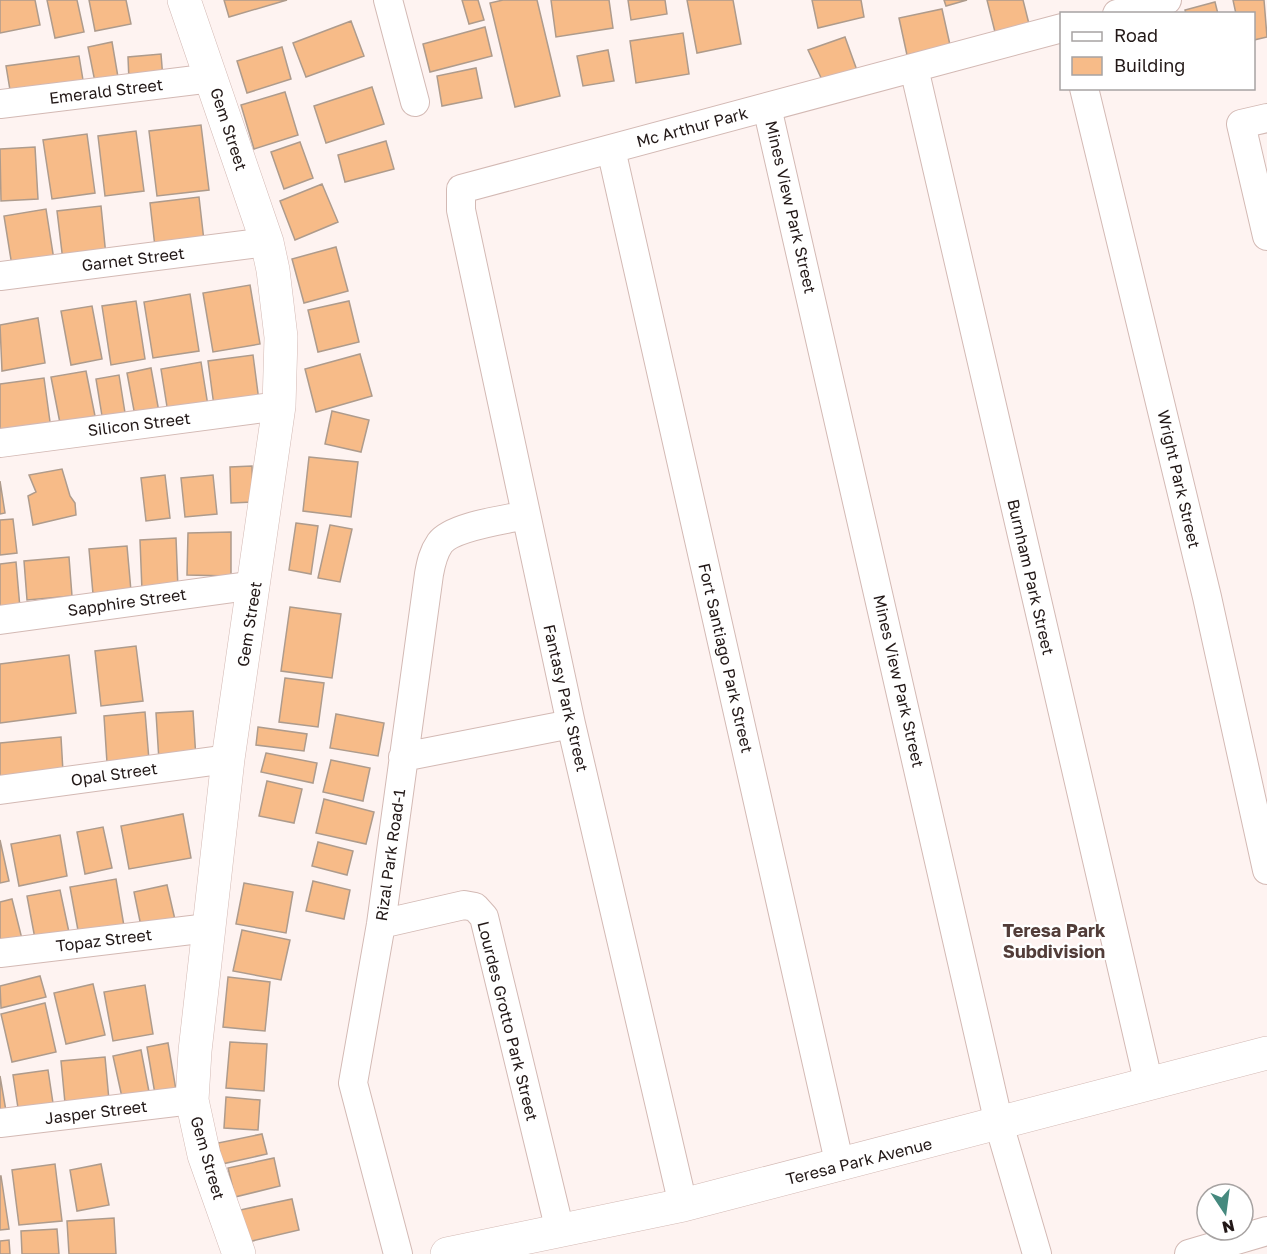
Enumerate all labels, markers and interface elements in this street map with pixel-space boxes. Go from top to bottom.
legend [1060,12,1255,90]
text: Road [1114,24,1158,46]
text: Building [1114,54,1185,76]
street label: Emerald Street [48,74,164,108]
street label: Gem Street [206,85,252,173]
street label: Mc Arthur Park [634,103,750,151]
street label: Mines View Park Street [761,119,821,295]
street label: Garnet Street [80,243,186,275]
street label: Silicon Street [86,408,192,440]
street label: Wright Park Street [1153,408,1205,550]
street label: Burnham Park Street [1003,497,1059,657]
street label: Fort Santiago Park Street [694,561,758,755]
street label: Gem Street [232,580,266,668]
street label: Sapphire Street [66,584,188,620]
street label: Mines View Park Street [869,593,929,769]
street label: Fantasy Park Street [539,622,593,774]
street label: Opal Street [69,758,159,790]
street label: Rizal Park Road-1 [371,787,409,922]
street label: Lourdes Grotto Park Street [473,919,543,1123]
district label: Teresa Park Subdivision [1003,919,1106,962]
street label: Topaz Street [55,924,153,956]
street label: Jasper Street [44,1096,148,1128]
street label: Gem Street [187,1114,229,1202]
street label: Teresa Park Avenue [784,1133,934,1189]
north arrow [1195,1182,1255,1242]
text: N [1220,1216,1237,1238]

